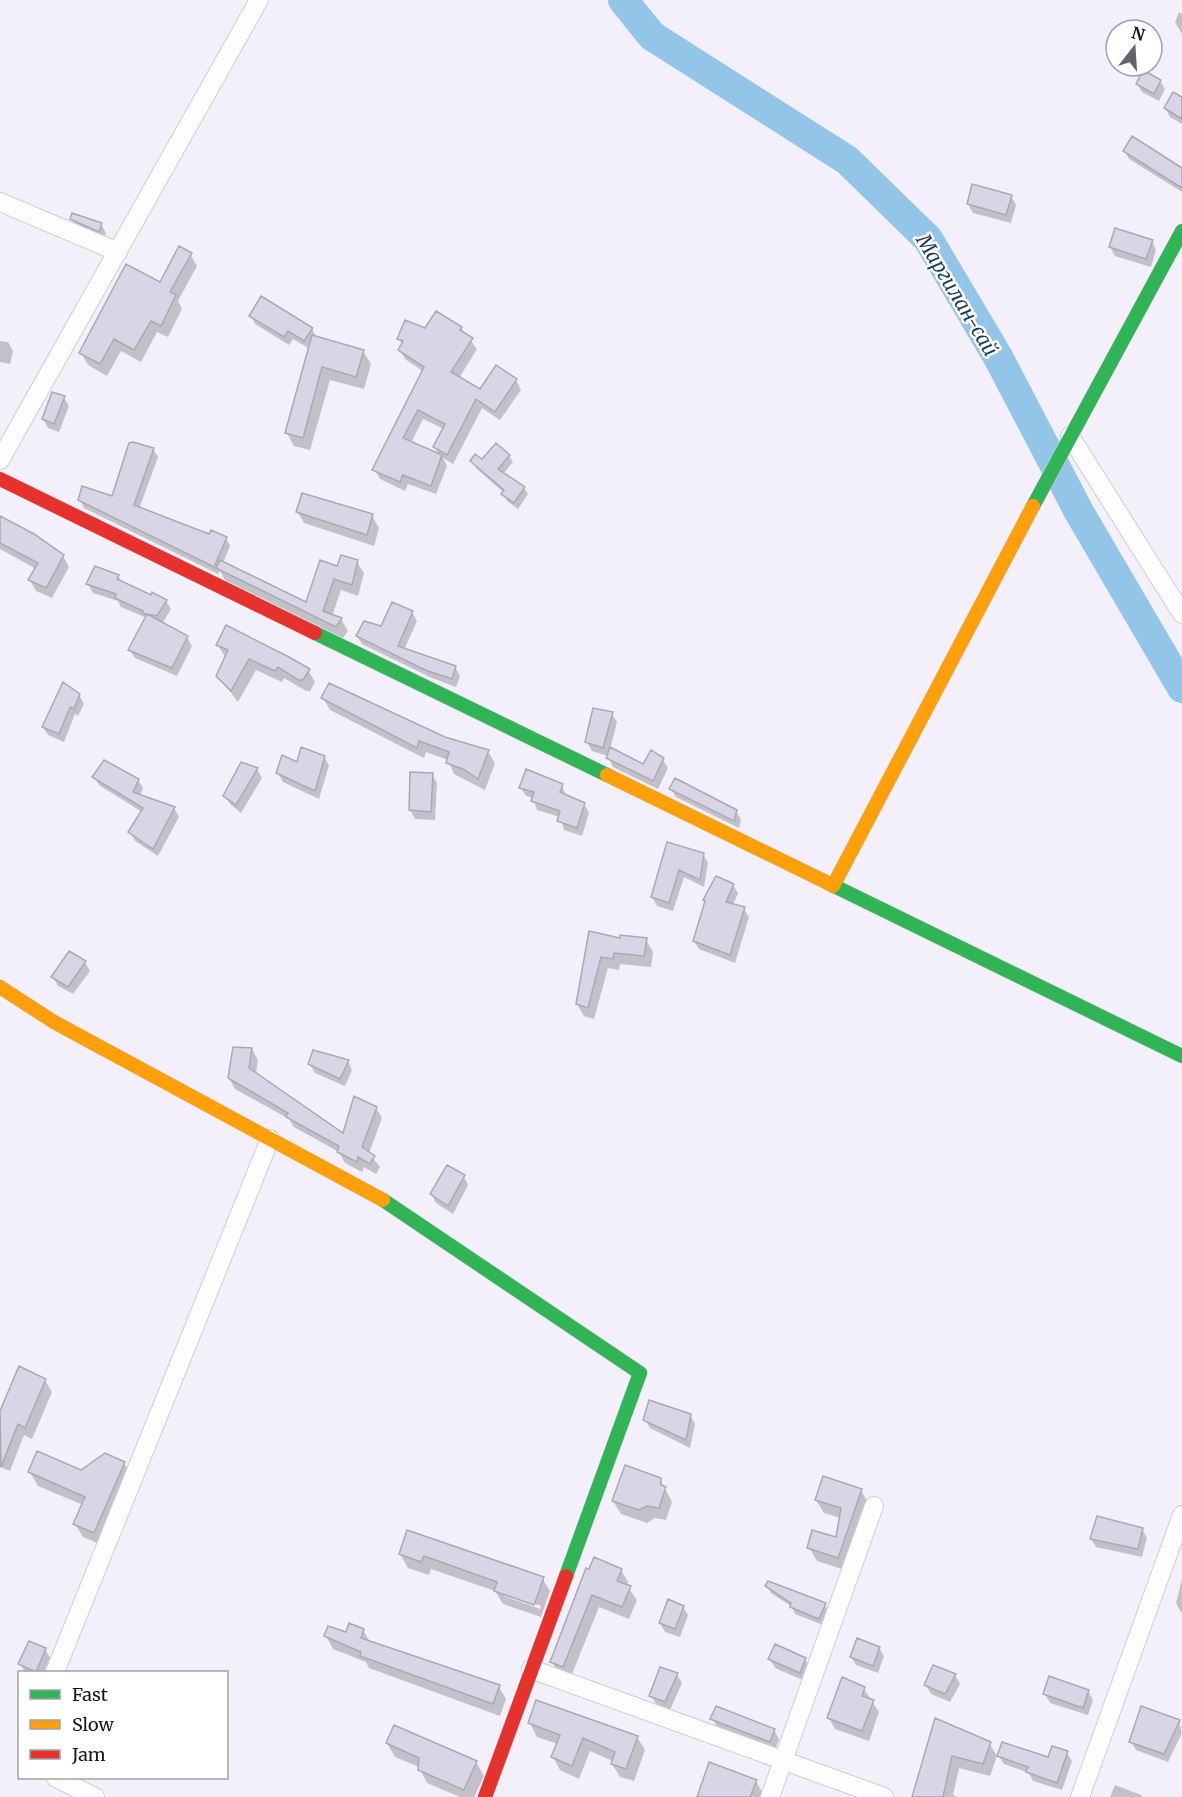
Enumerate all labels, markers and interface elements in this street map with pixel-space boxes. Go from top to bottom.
north arrow [1104,18,1164,78]
text: N [1129,22,1148,45]
water label: Маргилан-сай [911,228,1004,360]
legend [18,1671,228,1779]
text: Fast [72,1683,108,1706]
text: Slow [72,1713,115,1736]
text: Jam [71,1743,106,1766]

